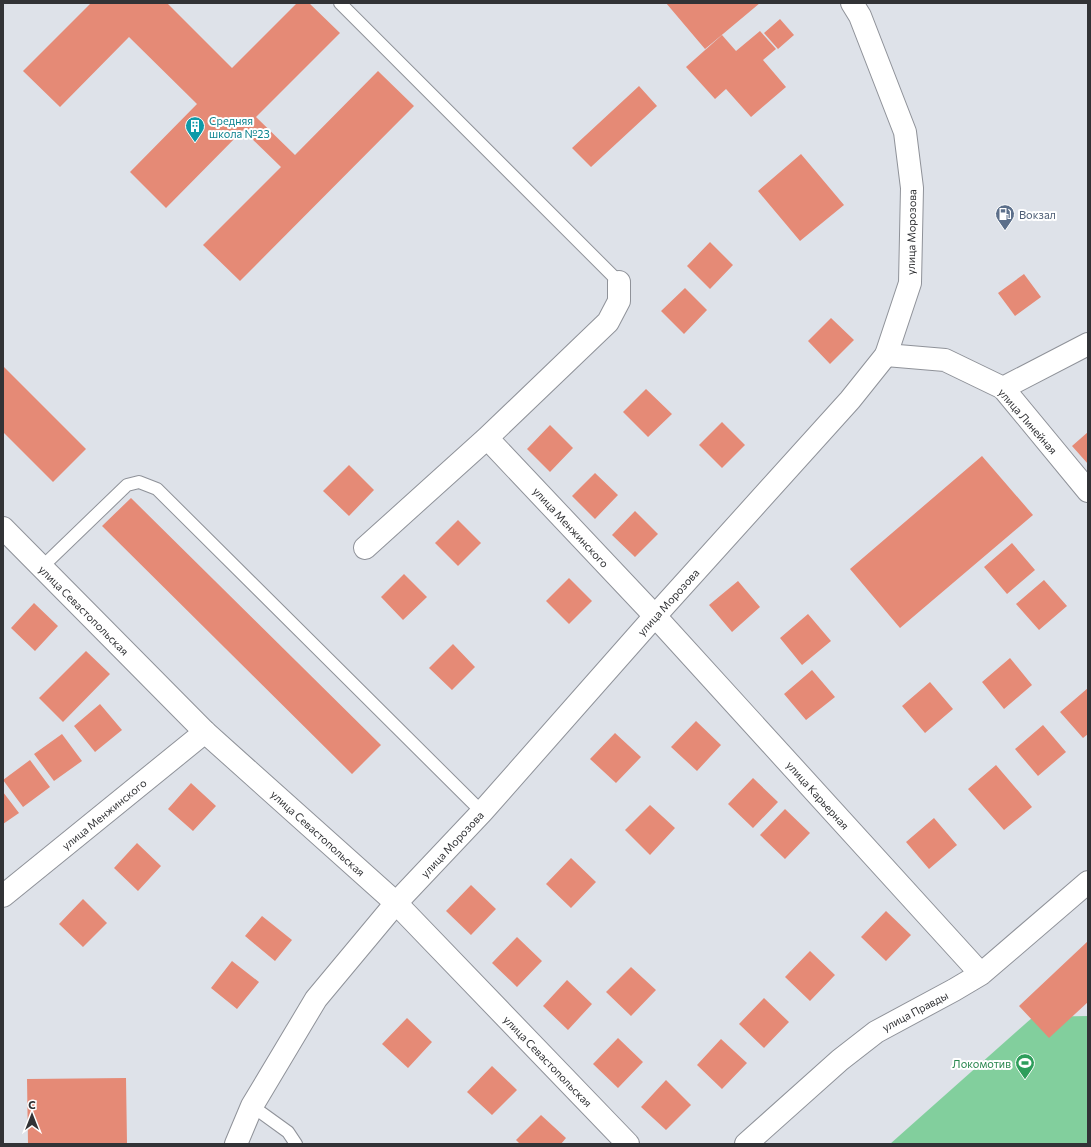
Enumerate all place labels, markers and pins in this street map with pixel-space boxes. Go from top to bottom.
place label: Средняя школа №23 [209,114,270,140]
building icon: Средняя школа №23 [184,115,206,143]
fuel station icon: Вокзал [994,203,1016,231]
place label: Вокзал [1019,208,1056,221]
sports icon: Локомотив [1014,1052,1036,1080]
place label: Локомотив [952,1057,1011,1070]

